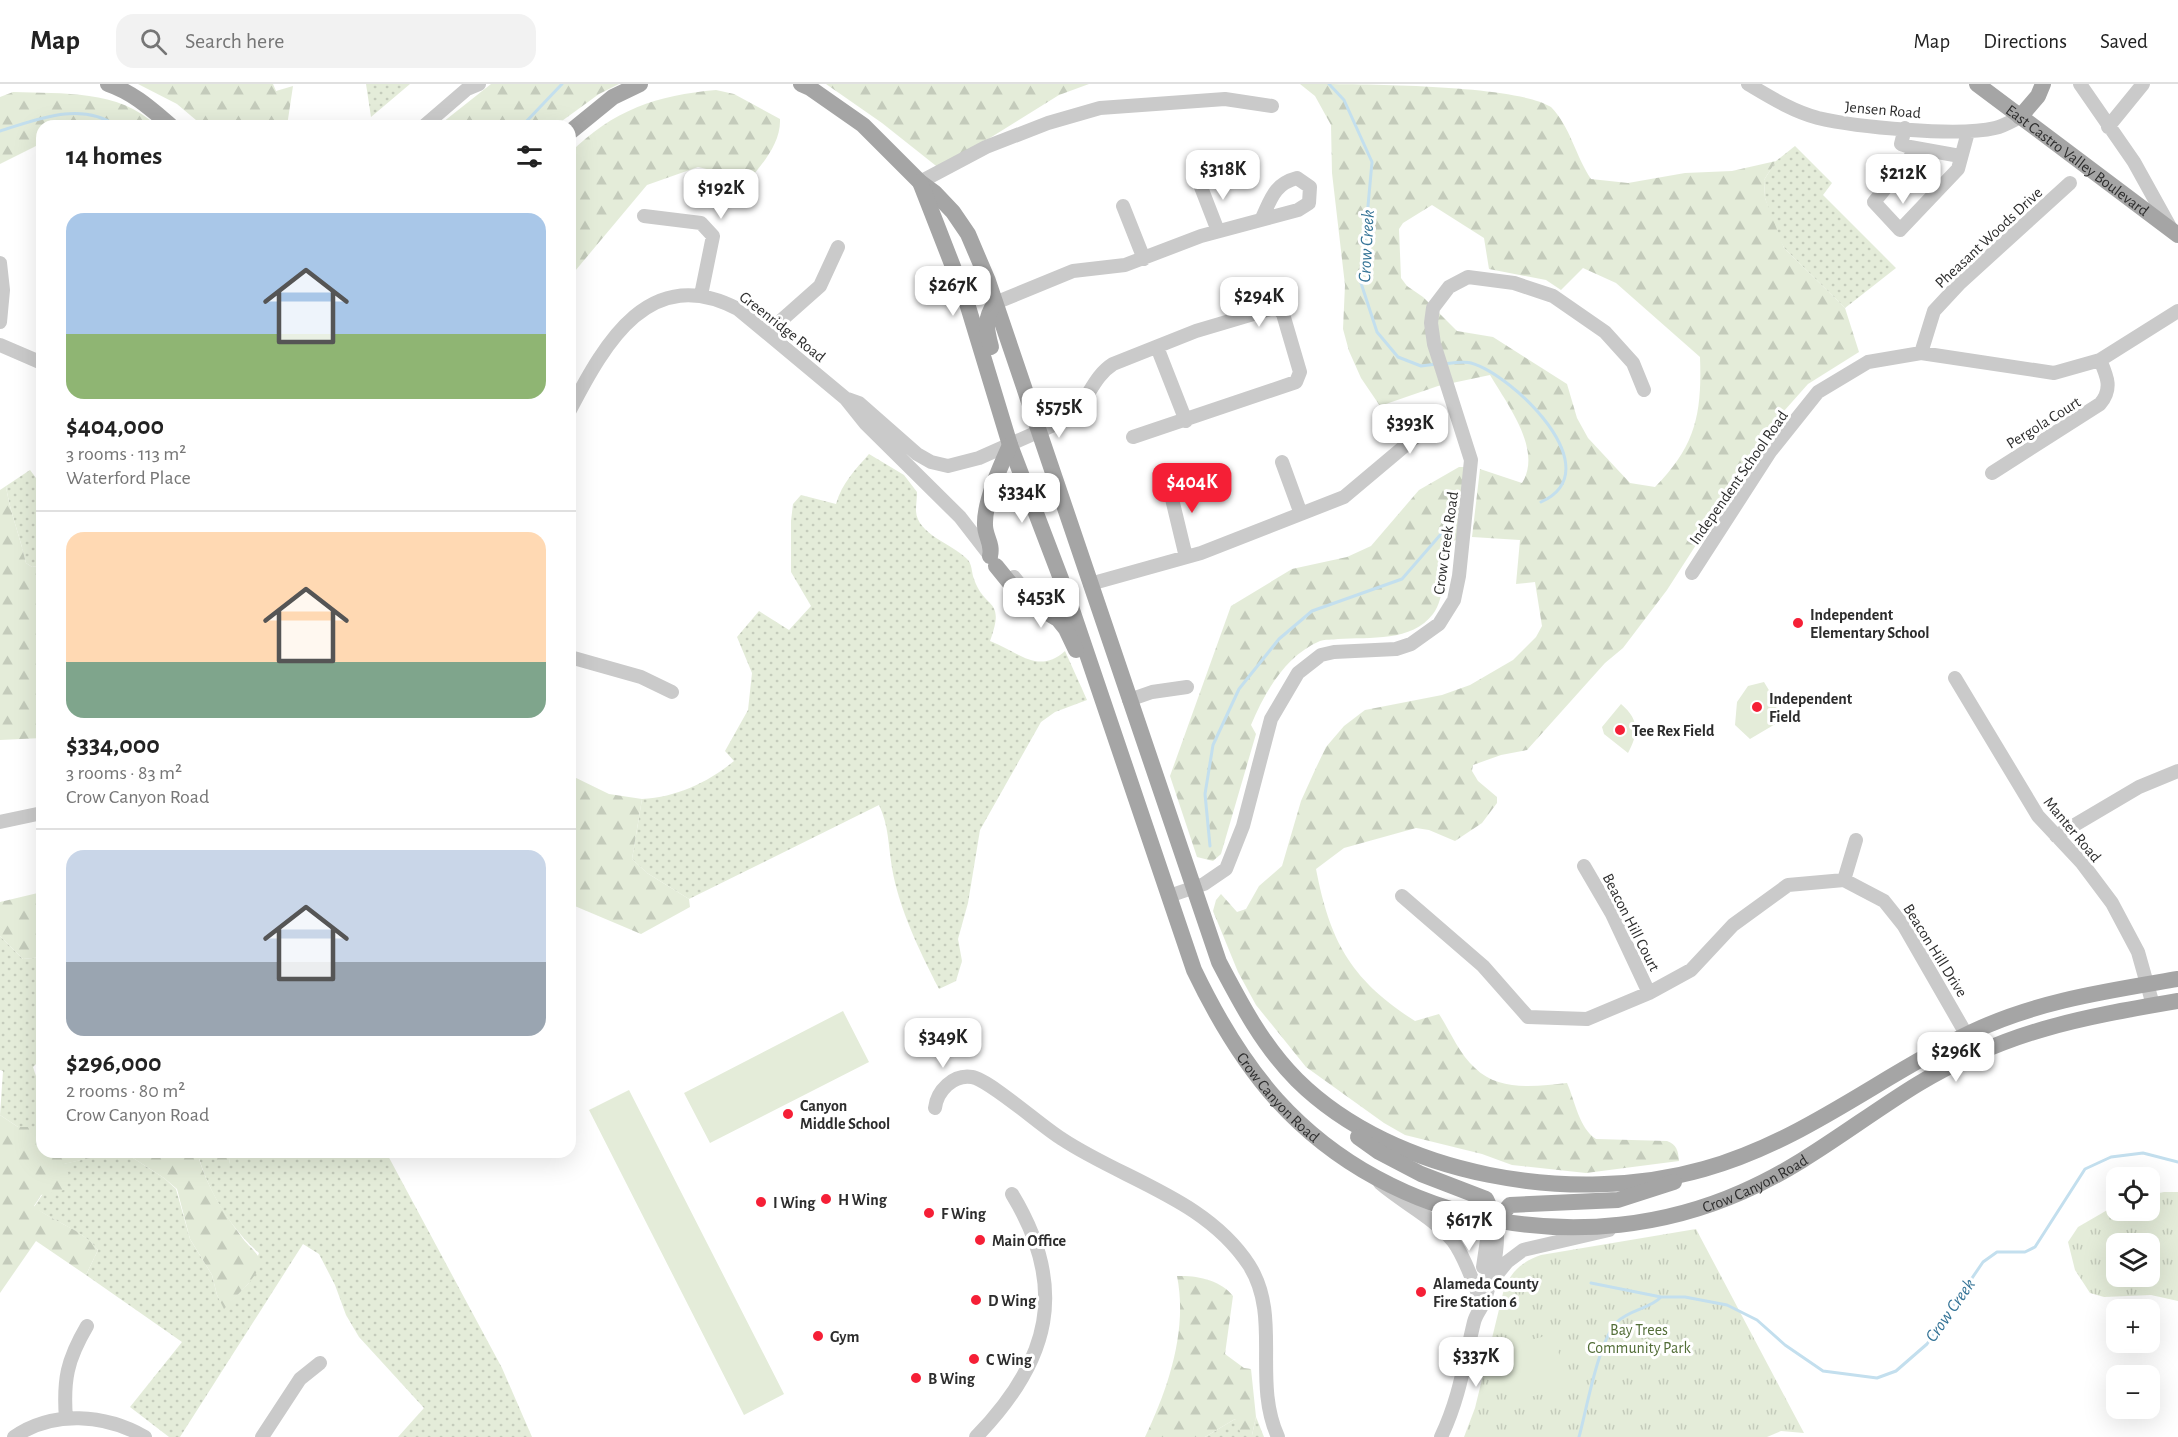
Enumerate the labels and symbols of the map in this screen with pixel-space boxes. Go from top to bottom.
street label: Jensen Road [1844,99,1922,121]
street label: East Castro Valley Boulevard [2003,102,2152,219]
pin: $318K [1181,150,1265,201]
pin: $212K [1861,154,1945,205]
pin: $192K [679,169,763,220]
street label: Pheasant Woods Drive [1932,184,2045,291]
water label: Crow Creek [1356,209,1378,283]
pin: $267K [911,266,995,317]
pin: $294K [1217,277,1301,328]
street label: Greenridge Road [736,288,828,365]
pin: $575K [1017,388,1101,439]
street label: Pergola Court [2004,394,2083,452]
pin: $393K [1368,404,1452,455]
street label: Independent School Road [1687,408,1791,547]
pin: $404K [1150,463,1234,514]
pin: $334K [980,473,1064,524]
street label: Crow Creek Road [1431,491,1461,596]
pin: $453K [999,578,1083,629]
place label: Independent Elementary School [1810,607,1930,642]
marker: Independent Elementary School [1791,616,1805,630]
place label: Independent Field [1769,691,1853,725]
marker: Independent Field [1750,700,1764,714]
marker: Tee Rex Field [1613,723,1627,737]
place label: Tee Rex Field [1632,723,1715,739]
street label: Manter Road [2040,794,2104,865]
street label: Beacon Hill Court [1600,871,1663,974]
street label: Beacon Hill Drive [1900,901,1970,1000]
pin: $349K [901,1018,985,1069]
pin: $296K [1914,1032,1998,1083]
street label: Crow Canyon Road [1234,1050,1322,1146]
place label: Canyon Middle School [800,1098,890,1132]
marker: Canyon Middle School [781,1107,795,1121]
street label: Crow Canyon Road [1700,1152,1811,1216]
marker: H Wing [819,1192,833,1206]
place label: H Wing [838,1192,888,1208]
marker: I Wing [754,1195,768,1209]
place label: I Wing [773,1195,816,1211]
pin: $617K [1427,1201,1511,1252]
marker: F Wing [922,1206,936,1220]
place label: F Wing [941,1206,987,1222]
marker: Main Office [973,1233,987,1247]
place label: Main Office [992,1233,1067,1249]
place label: Alameda County Fire Station 6 [1433,1276,1540,1310]
water label: Crow Creek [1923,1276,1979,1346]
marker: Alameda County Fire Station 6 [1414,1285,1428,1299]
marker: D Wing [969,1293,983,1307]
place label: D Wing [988,1293,1037,1309]
park label: Bay Trees Community Park [1587,1322,1691,1357]
marker: Gym [811,1329,825,1343]
place label: Gym [830,1329,859,1346]
pin: $337K [1434,1337,1518,1388]
marker: C Wing [967,1352,981,1366]
place label: C Wing [986,1352,1033,1368]
marker: B Wing [909,1371,923,1385]
place label: B Wing [928,1371,976,1387]

